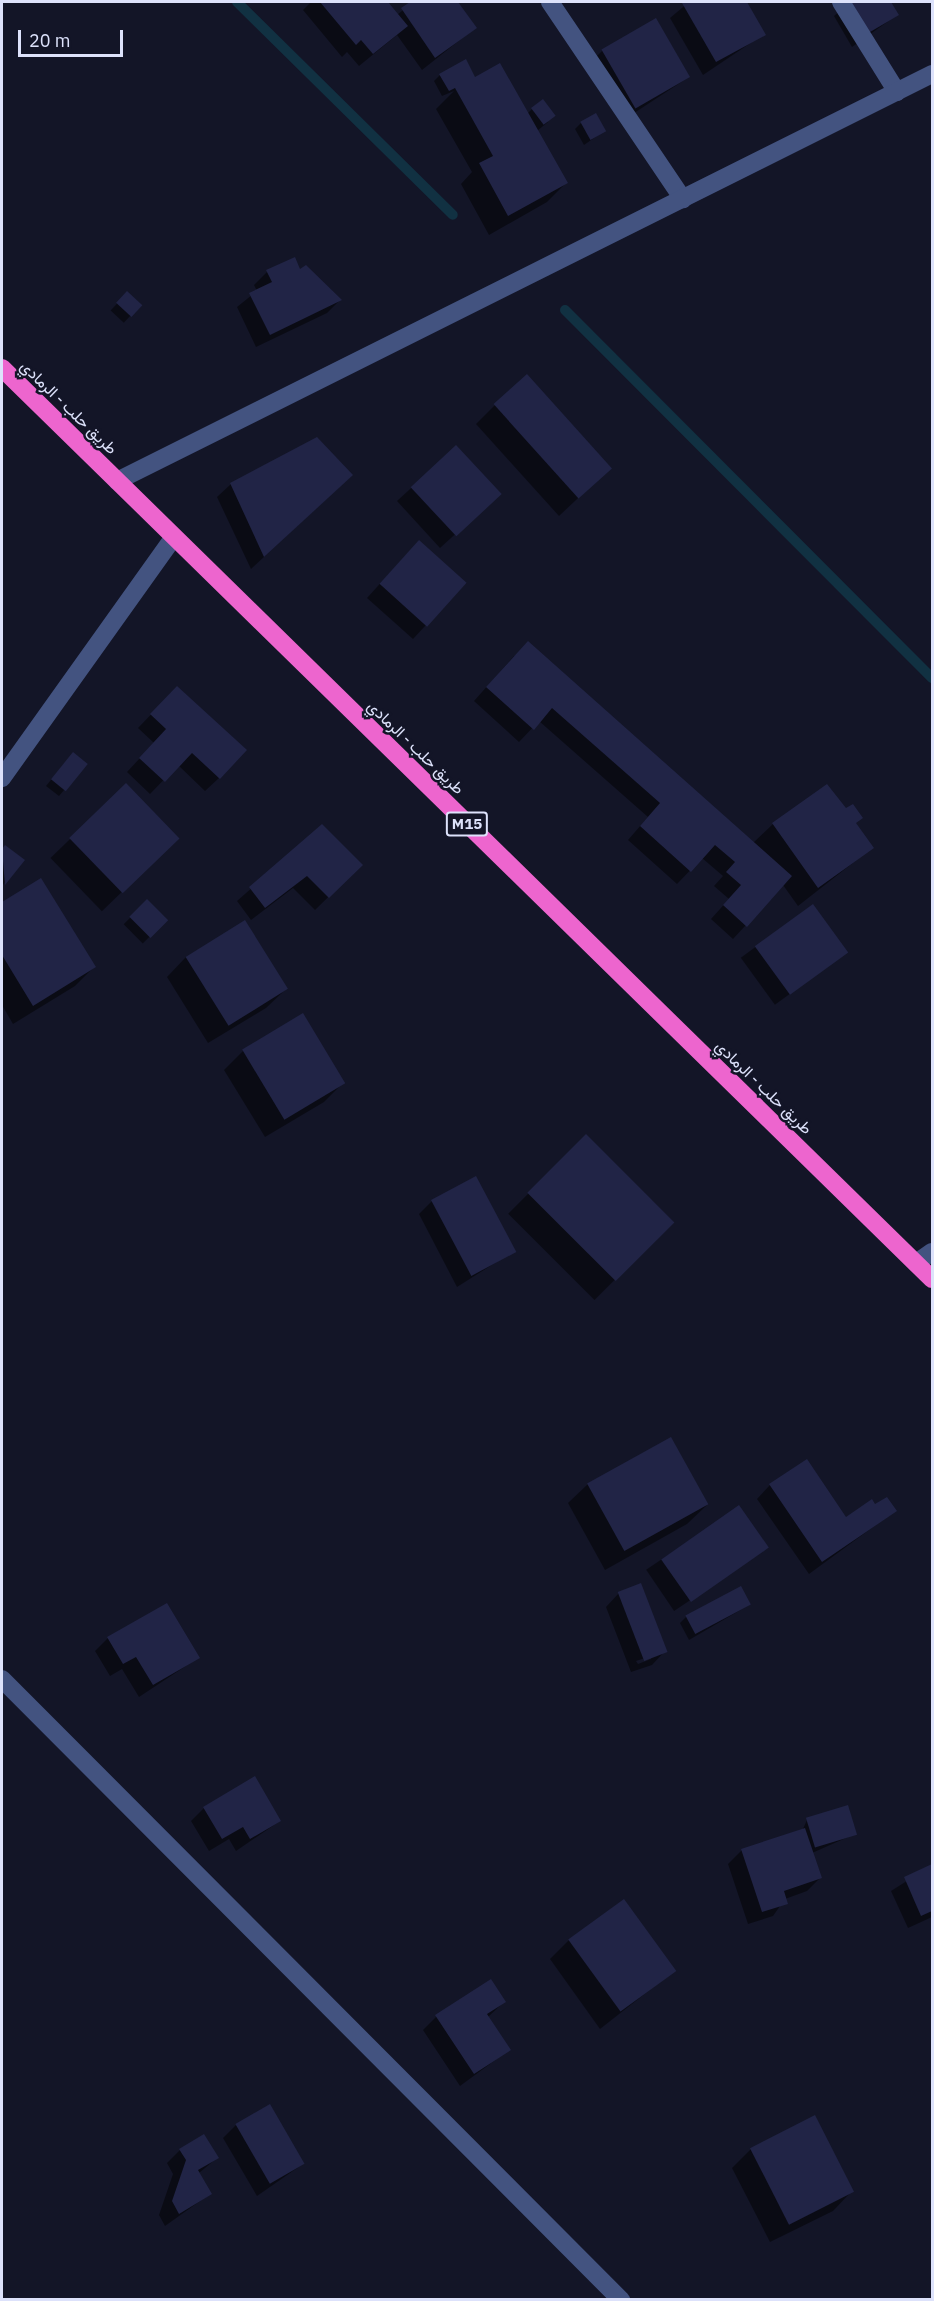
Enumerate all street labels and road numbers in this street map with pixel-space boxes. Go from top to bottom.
street label: طريق حلب - الرمادي [17,356,121,458]
street label: طريق حلب - الرمادي [364,696,468,798]
road number: M15 [444,812,490,836]
street label: طريق حلب - الرمادي [712,1036,816,1138]

